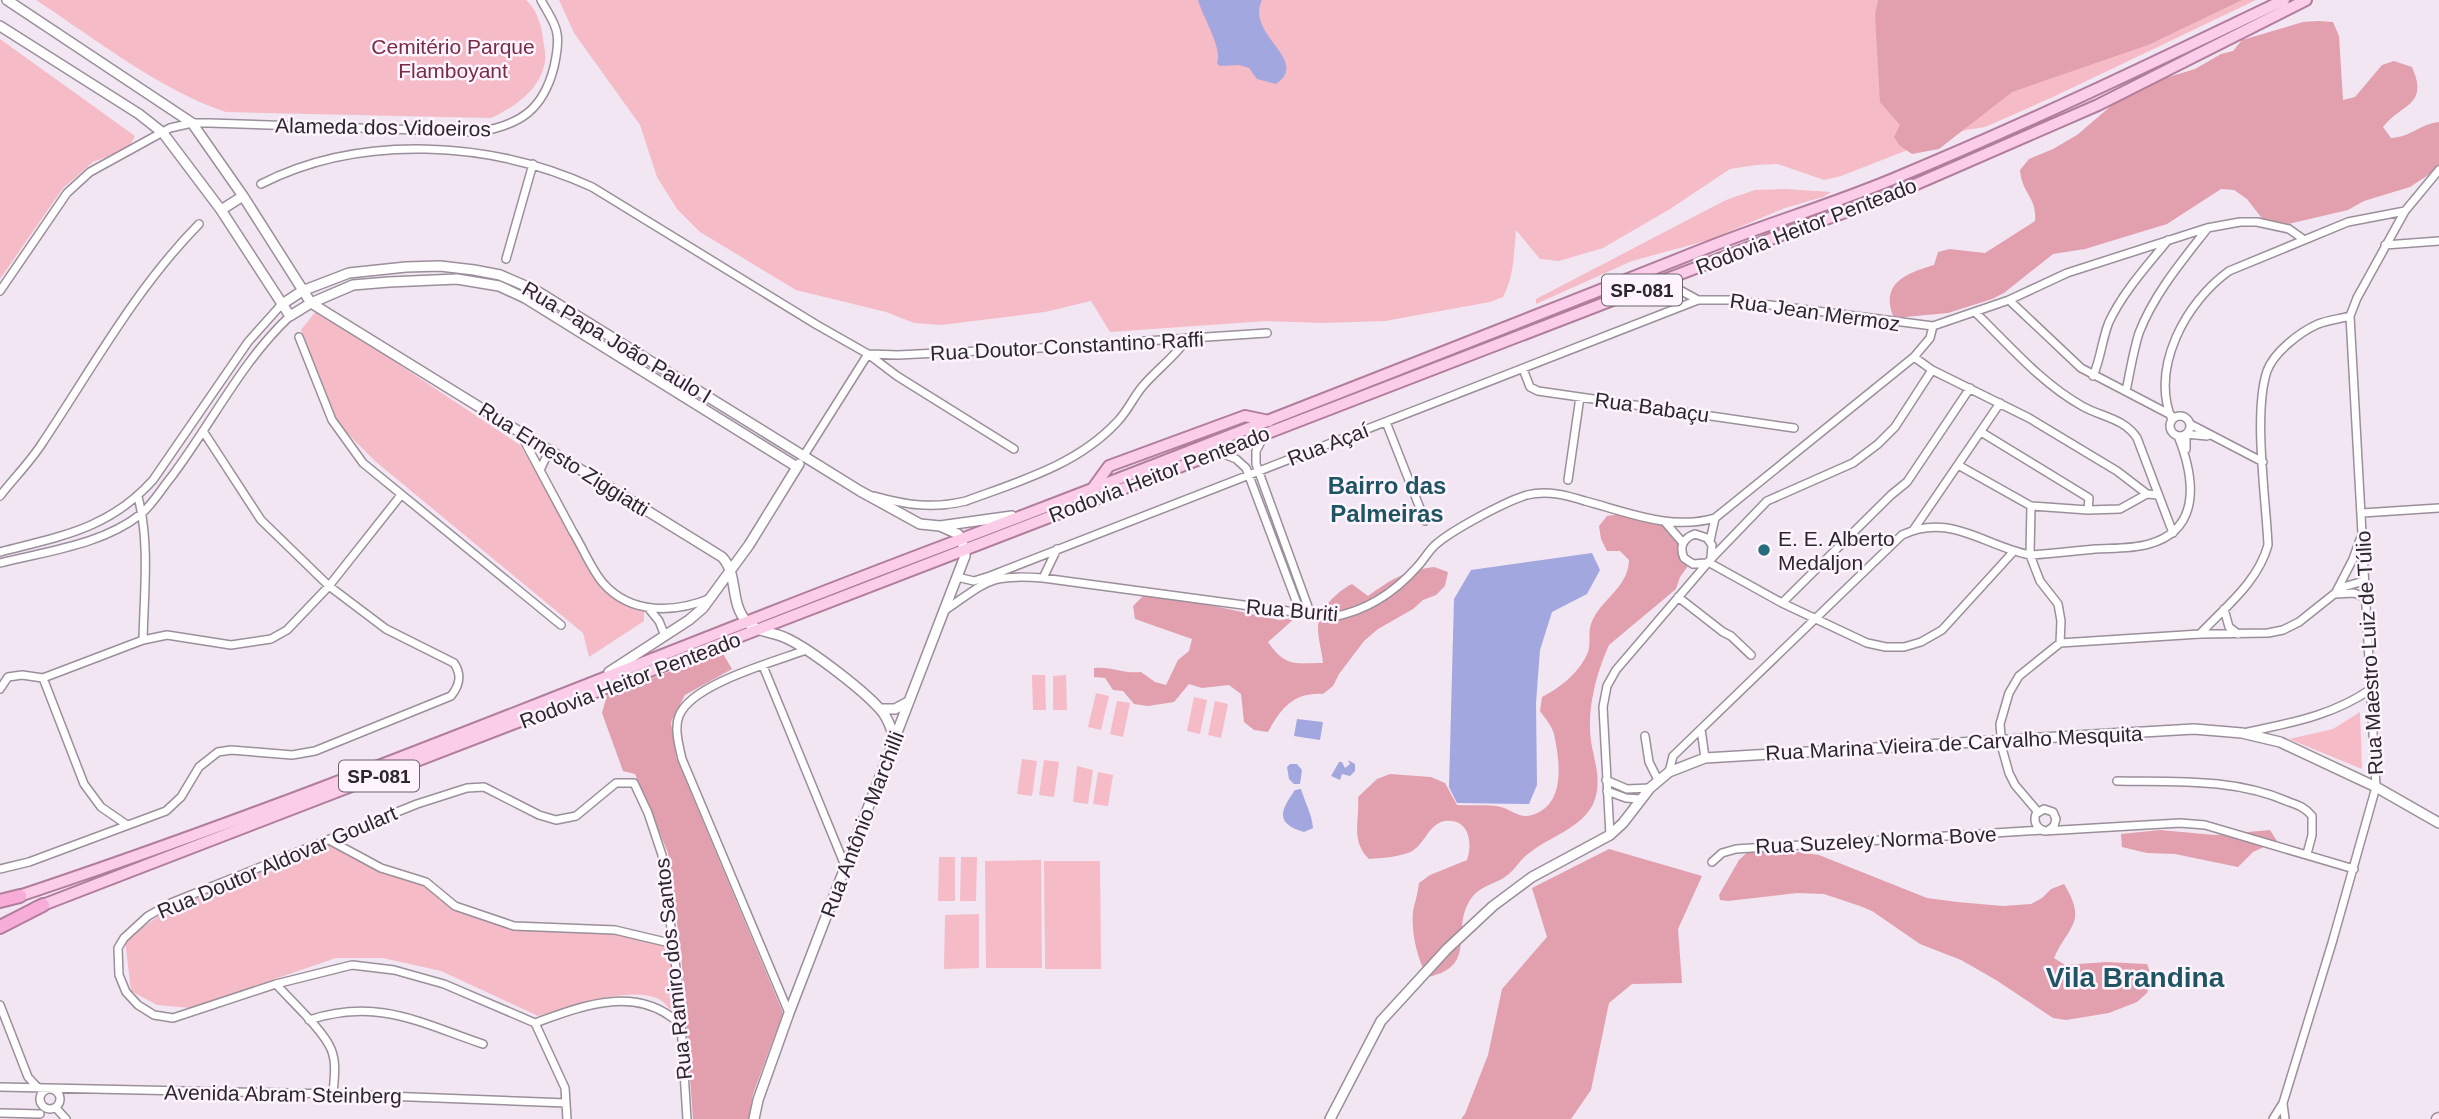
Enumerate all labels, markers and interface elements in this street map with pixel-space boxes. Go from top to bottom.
park label: Cemitério Parque Flamboyant [371,35,535,82]
street label: Alameda dos Vidoeiros [275,114,491,140]
street label: Rodovia Heitor Penteado [1692,173,1920,279]
road number: SP-081 [1602,274,1682,306]
street label: Rua Papa João Paulo I [519,277,715,407]
street label: Rua Jean Mermoz [1728,289,1902,335]
street label: Rua Doutor Constantino Raffi [930,327,1204,365]
street label: Rua Babaçu [1593,388,1711,426]
street label: Rua Ernesto Ziggiatti [475,397,653,521]
street label: Rua Açaí [1284,418,1372,470]
street label: Rodovia Heitor Penteado [1045,421,1273,527]
district label: Bairro das Palmeiras [1328,472,1446,527]
place label: E. E. Alberto Medaljon [1778,527,1895,574]
street label: Rua Maestro Luiz de Túlio [2351,530,2387,776]
marker: E. E. Alberto Medaljon [1756,542,1772,558]
street label: Rua Buriti [1245,595,1339,625]
street label: Rodovia Heitor Penteado [516,627,744,733]
street label: Rua Marina Vieira de Carvalho Mesquita [1765,722,2144,764]
street label: Rua Antônio Marchilli [816,728,908,920]
road number: SP-081 [339,761,419,792]
street label: Rua Doutor Aldovar Goulart [154,801,400,923]
street label: Rua Suzeley Norma Bove [1755,822,1997,858]
street label: Rua Ramiro dos Santos [650,857,696,1081]
district label: Vila Brandina [2046,962,2225,993]
street label: Avenida Abram Steinberg [164,1080,402,1108]

